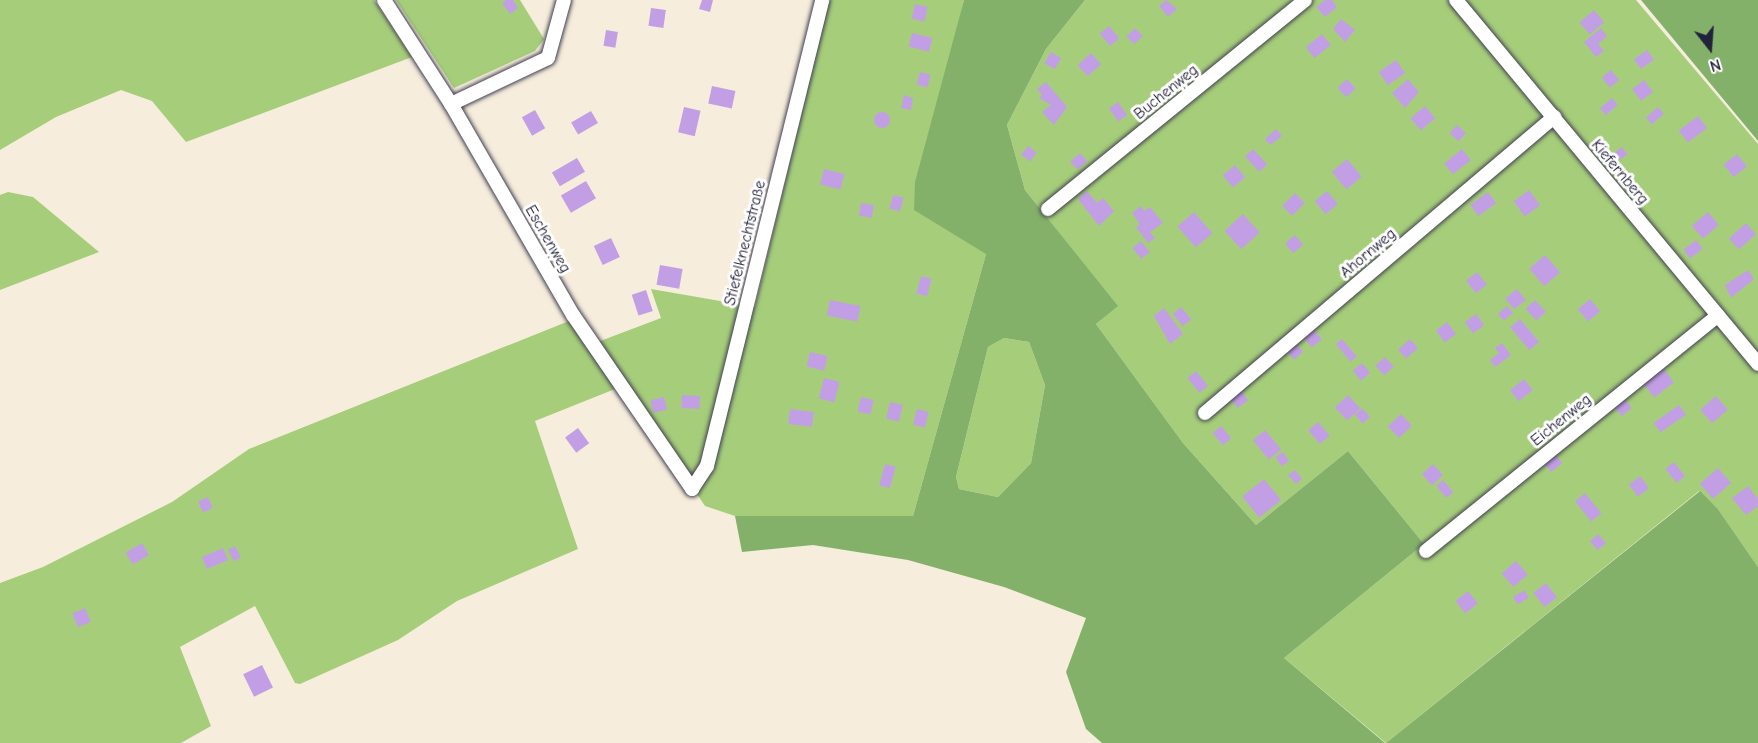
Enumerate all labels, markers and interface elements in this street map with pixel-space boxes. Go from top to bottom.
north arrow [1680,18,1740,78]
text: N [1708,55,1723,75]
street label: Buchenweg [1130,60,1202,124]
street label: Kiefernberg [1587,136,1653,208]
street label: Stiefelknechtstraße [720,178,770,308]
street label: Eschenweg [521,202,575,276]
street label: Ahornweg [1336,224,1400,282]
street label: Eichenweg [1527,390,1595,450]

